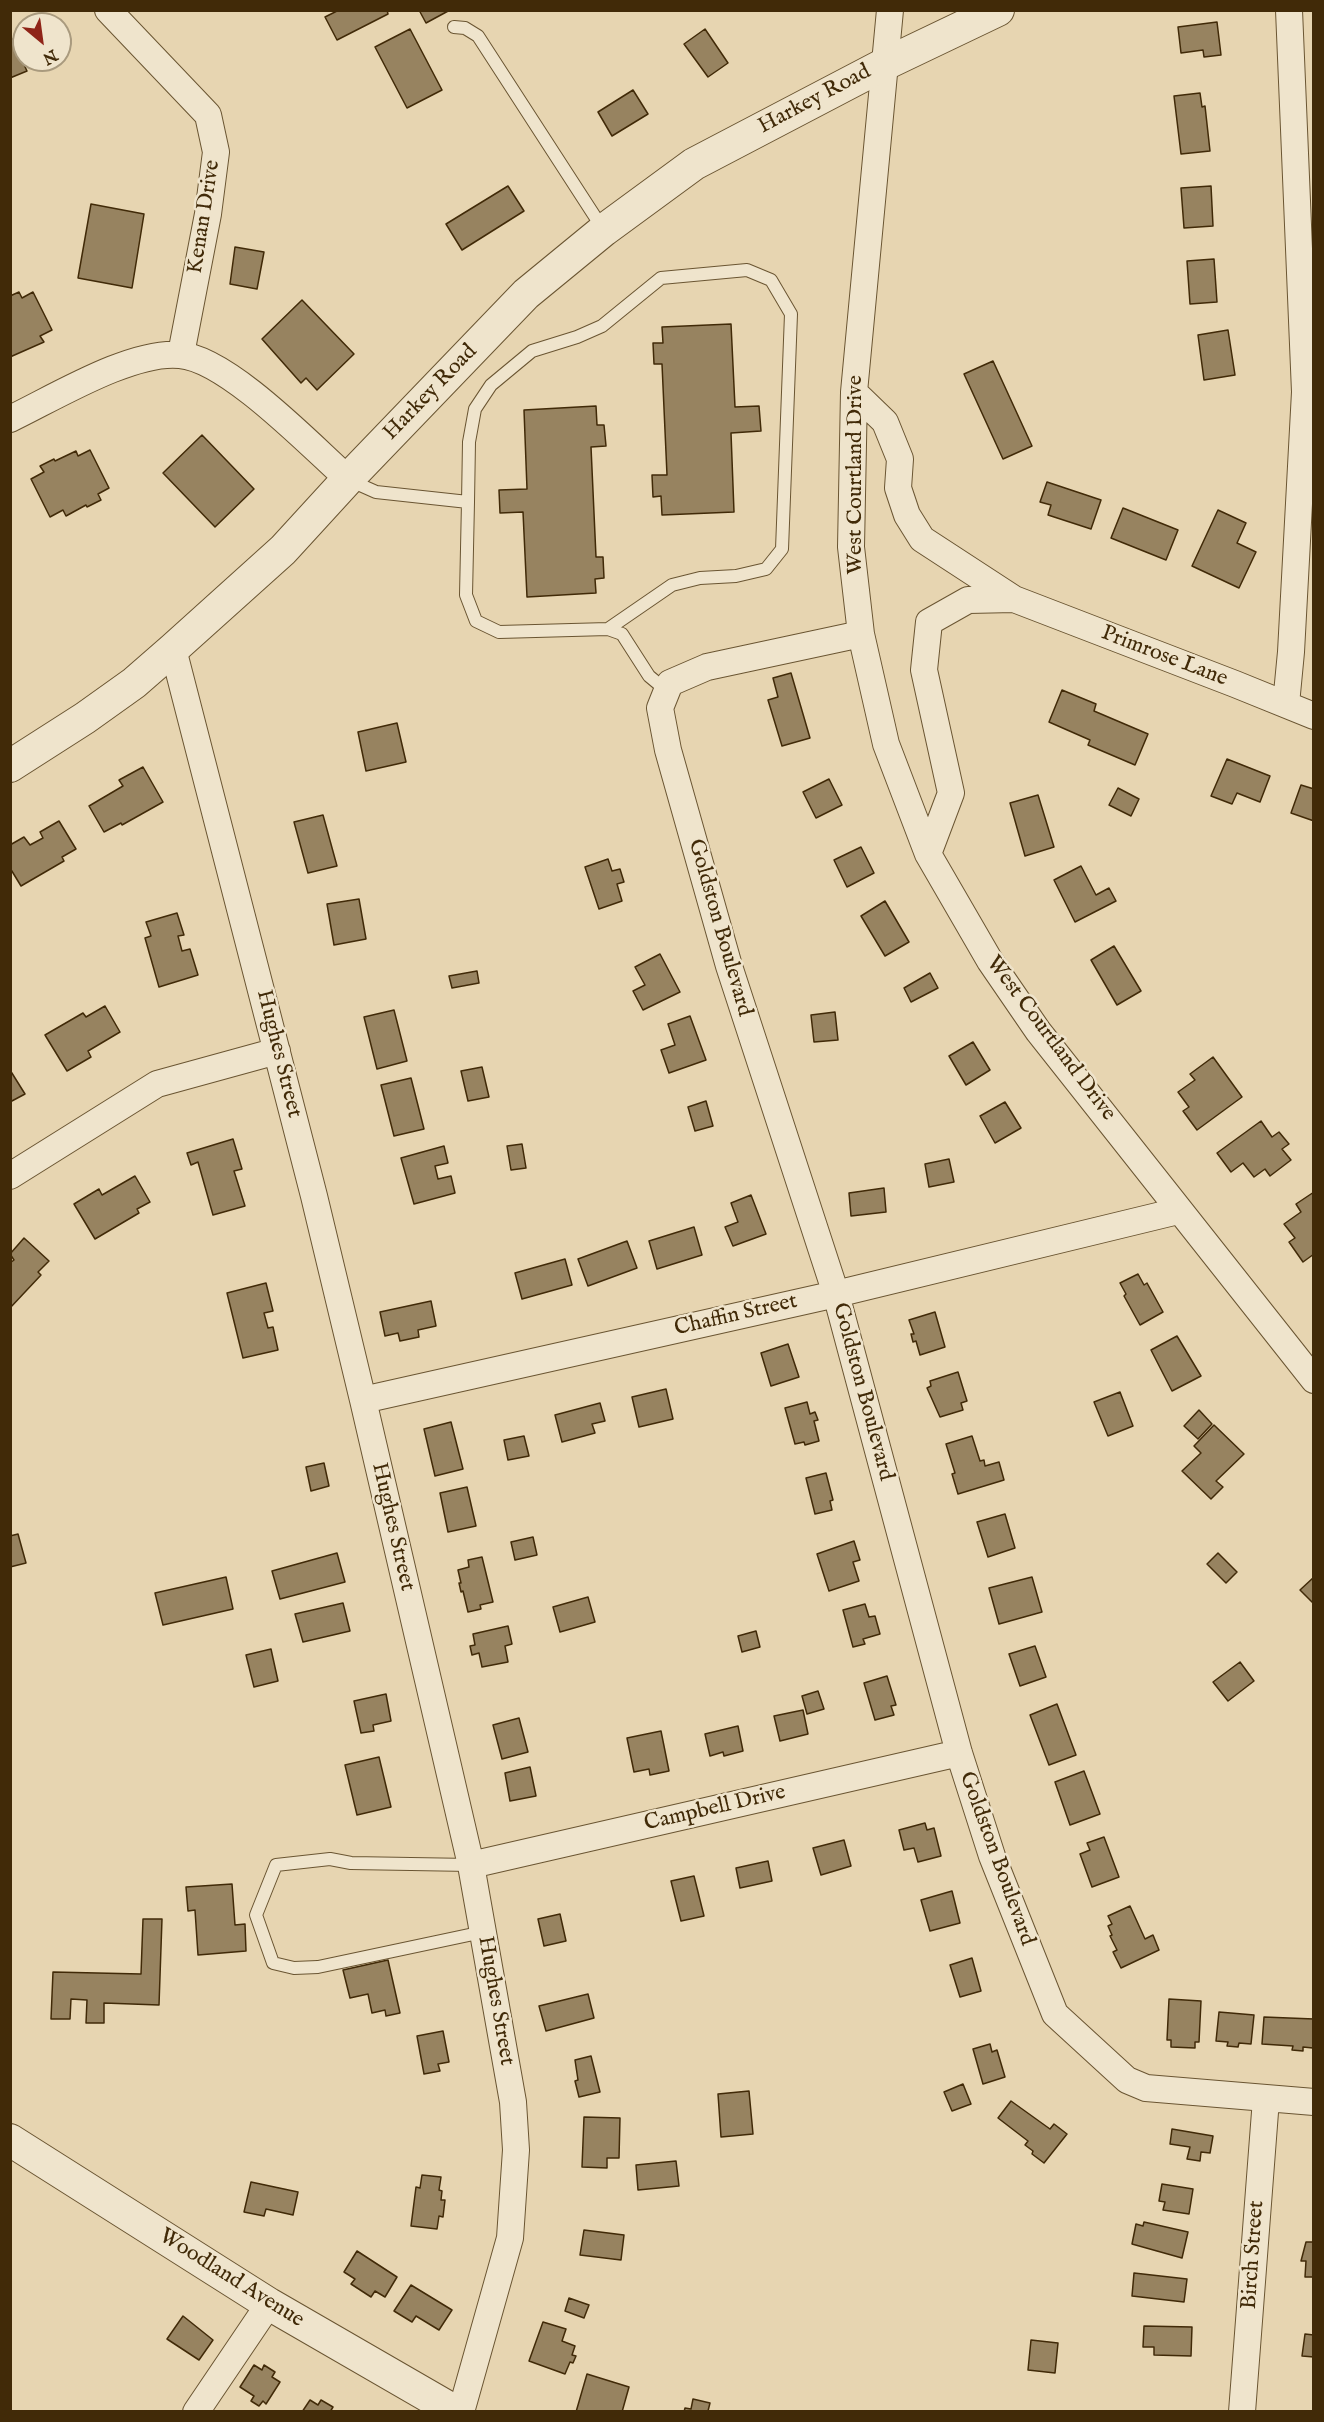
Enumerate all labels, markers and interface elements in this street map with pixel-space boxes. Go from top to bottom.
north arrow [12,12,72,72]
text: N [39,44,61,68]
street label: Harkey Road [754,59,876,141]
street label: Kenan Drive [183,158,227,276]
street label: Harkey Road [379,339,483,447]
street label: West Courtland Drive [843,375,869,575]
street label: Primrose Lane [1097,621,1231,693]
street label: Goldston Boulevard [681,836,757,1020]
street label: West Courtland Drive [979,951,1121,1127]
street label: Hughes Street [249,987,307,1121]
street label: Chaffin Street [672,1289,800,1343]
street label: Goldston Boulevard [826,1300,898,1484]
street label: Hughes Street [364,1460,420,1594]
street label: Goldston Boulevard [952,1768,1040,1950]
street label: Campbell Drive [642,1780,788,1838]
street label: Hughes Street [471,1934,519,2068]
street label: Birch Street [1237,2200,1271,2310]
street label: Woodland Avenue [153,2224,309,2334]

